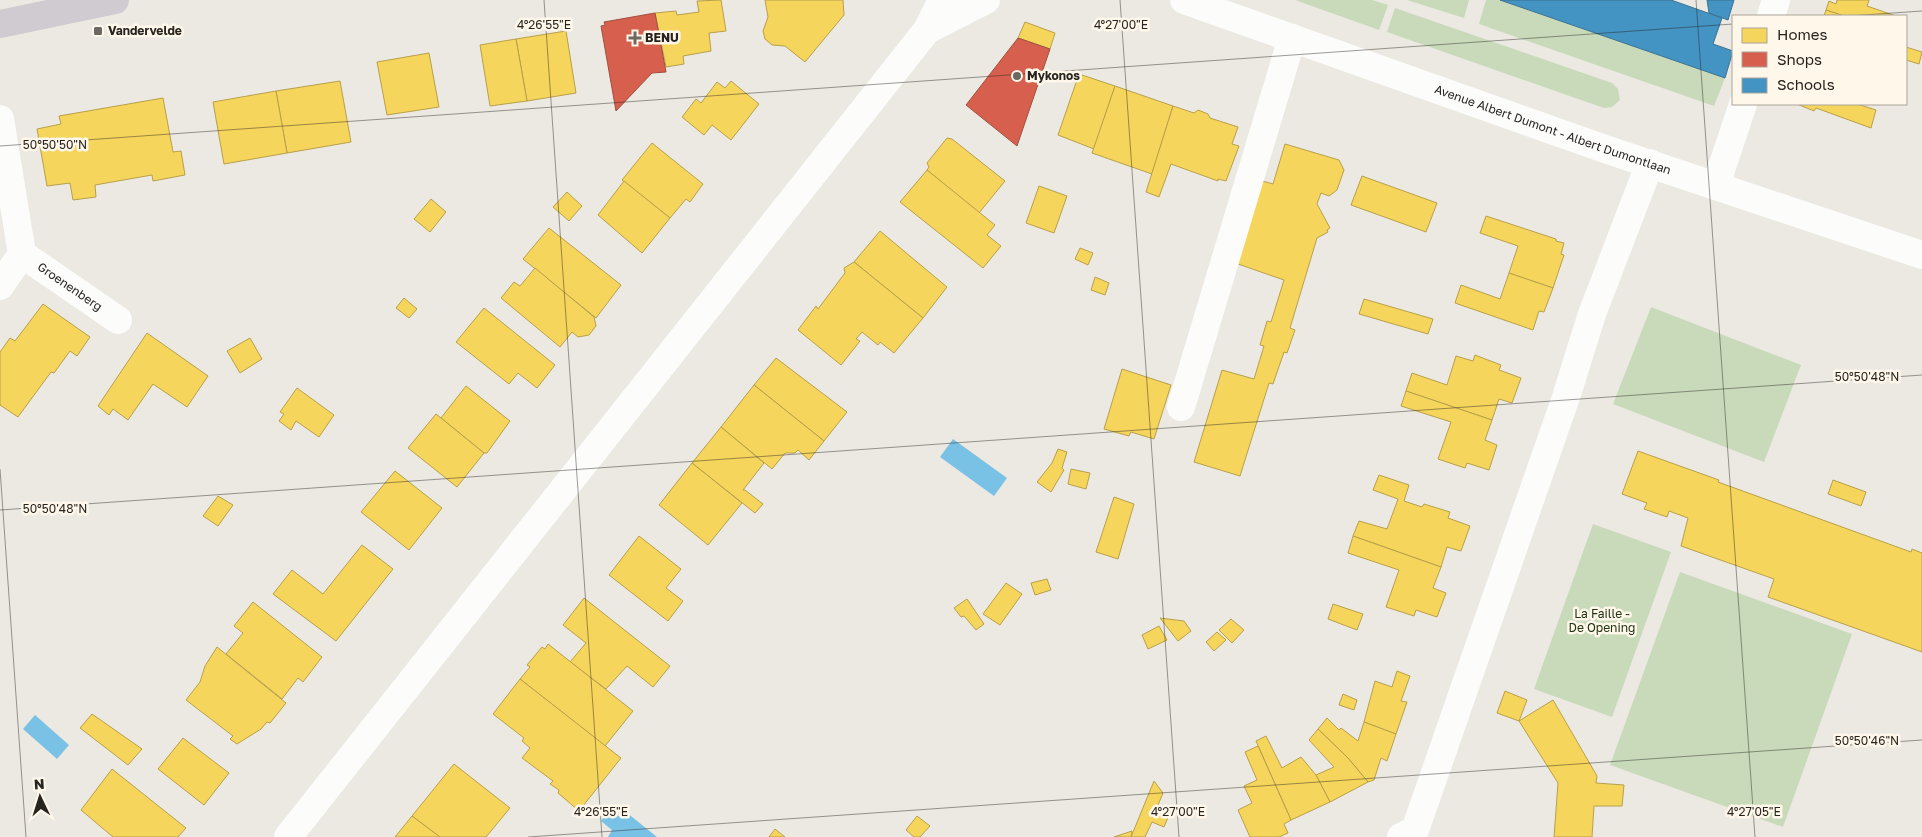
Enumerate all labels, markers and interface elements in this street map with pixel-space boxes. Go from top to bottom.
legend [1732,15,1907,105]
text: 4°26'55"E [517,17,571,32]
text: 4°27'00"E [1094,17,1148,32]
place label: Vandervelde [108,23,182,38]
marker: Vandervelde [92,25,104,37]
text: Homes [1777,25,1827,43]
place label: BENU [645,30,679,45]
marker: BENU [629,32,641,44]
text: Shops [1777,50,1822,68]
place label: Mykonos [1027,68,1080,83]
marker: Mykonos [1011,70,1023,82]
text: Schools [1777,75,1835,93]
street label: Avenue Albert Dumont - Albert Dumontlaan [1433,81,1673,178]
text: 50°50'50"N [23,137,87,152]
street label: Groenenberg [35,259,105,314]
text: 50°50'48"N [1835,369,1899,384]
text: 50°50'48"N [23,501,87,516]
park label: La Faille - De Opening [1569,606,1635,635]
text: 50°50'46"N [1835,733,1899,748]
north arrow [15,772,65,822]
text: N [33,775,45,792]
text: 4°26'55"E [574,804,628,819]
text: 4°27'00"E [1151,804,1205,819]
text: 4°27'05"E [1727,804,1781,819]

